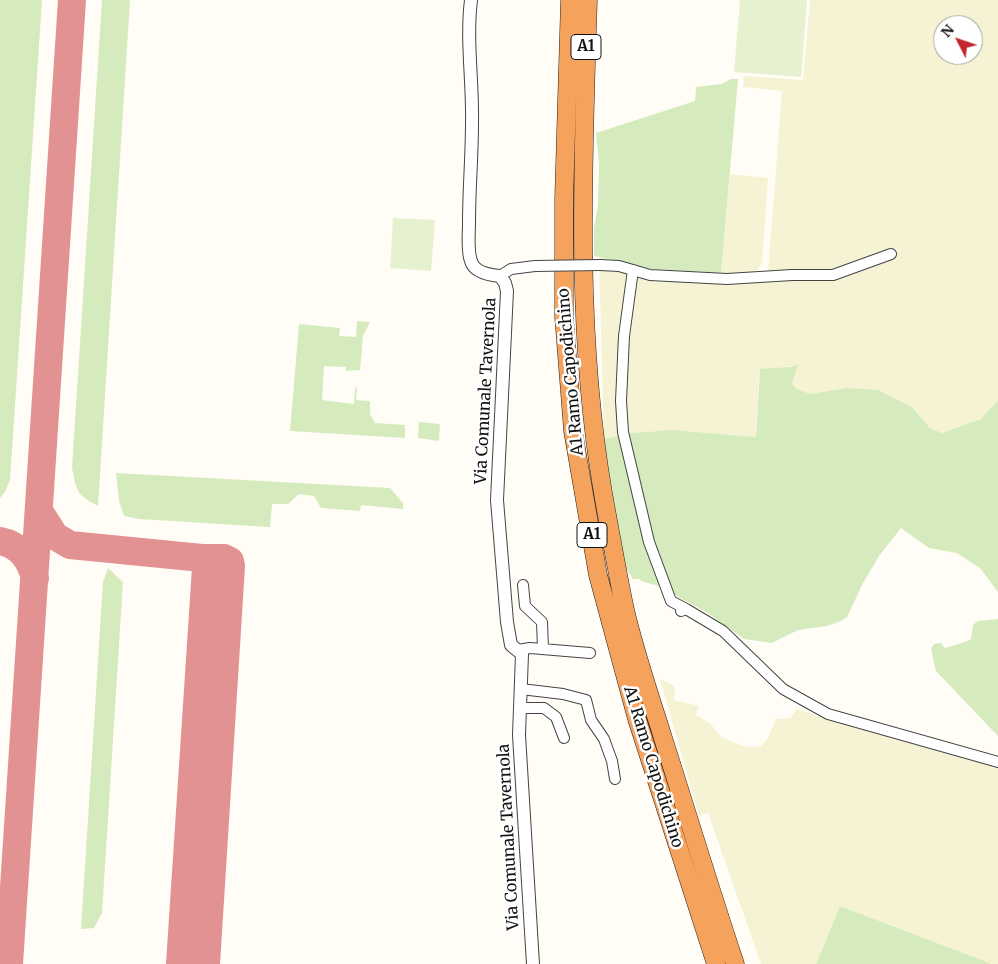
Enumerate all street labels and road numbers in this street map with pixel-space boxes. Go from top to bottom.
road number: A1 [571,34,601,60]
street label: A1 Ramo Capodichino [554,287,588,457]
street label: Via Comunale Tavernola [472,297,500,485]
road number: A1 [577,522,607,548]
street label: A1 Ramo Capodichino [619,684,687,850]
street label: Via Comunale Tavernola [495,743,523,931]

